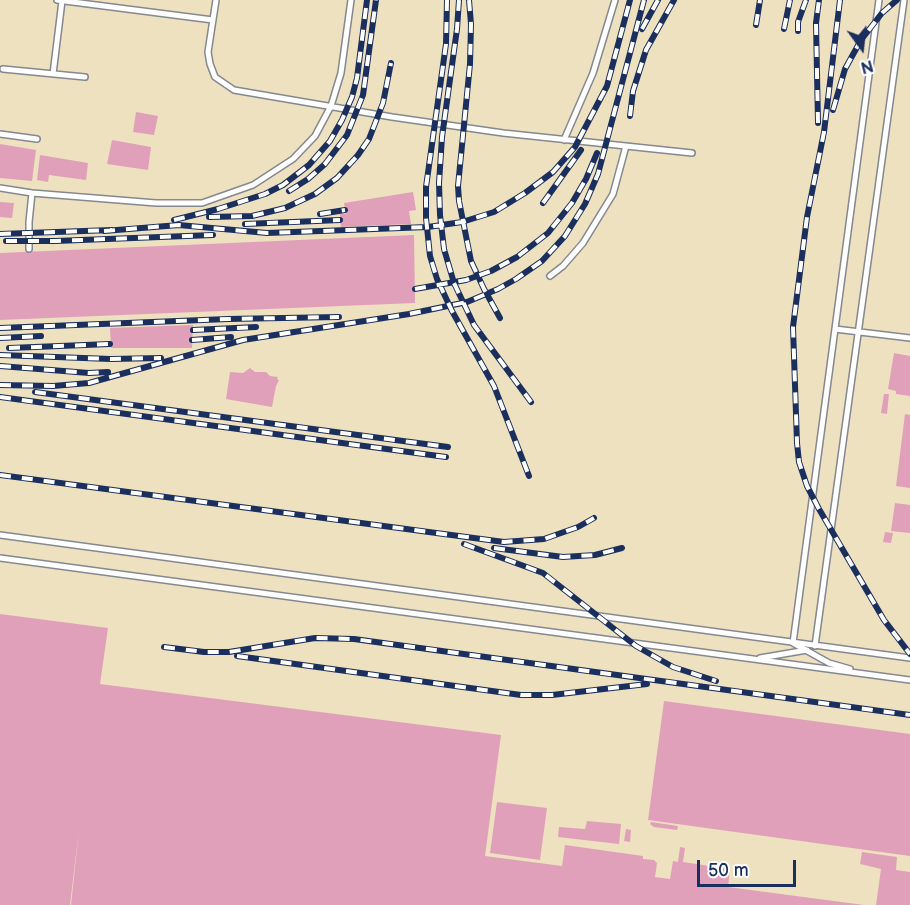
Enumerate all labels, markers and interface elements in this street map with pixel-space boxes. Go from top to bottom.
north arrow [832,18,892,78]
text: N [859,55,875,77]
scale bar [700,848,799,886]
text: 50 m [708,860,749,881]

